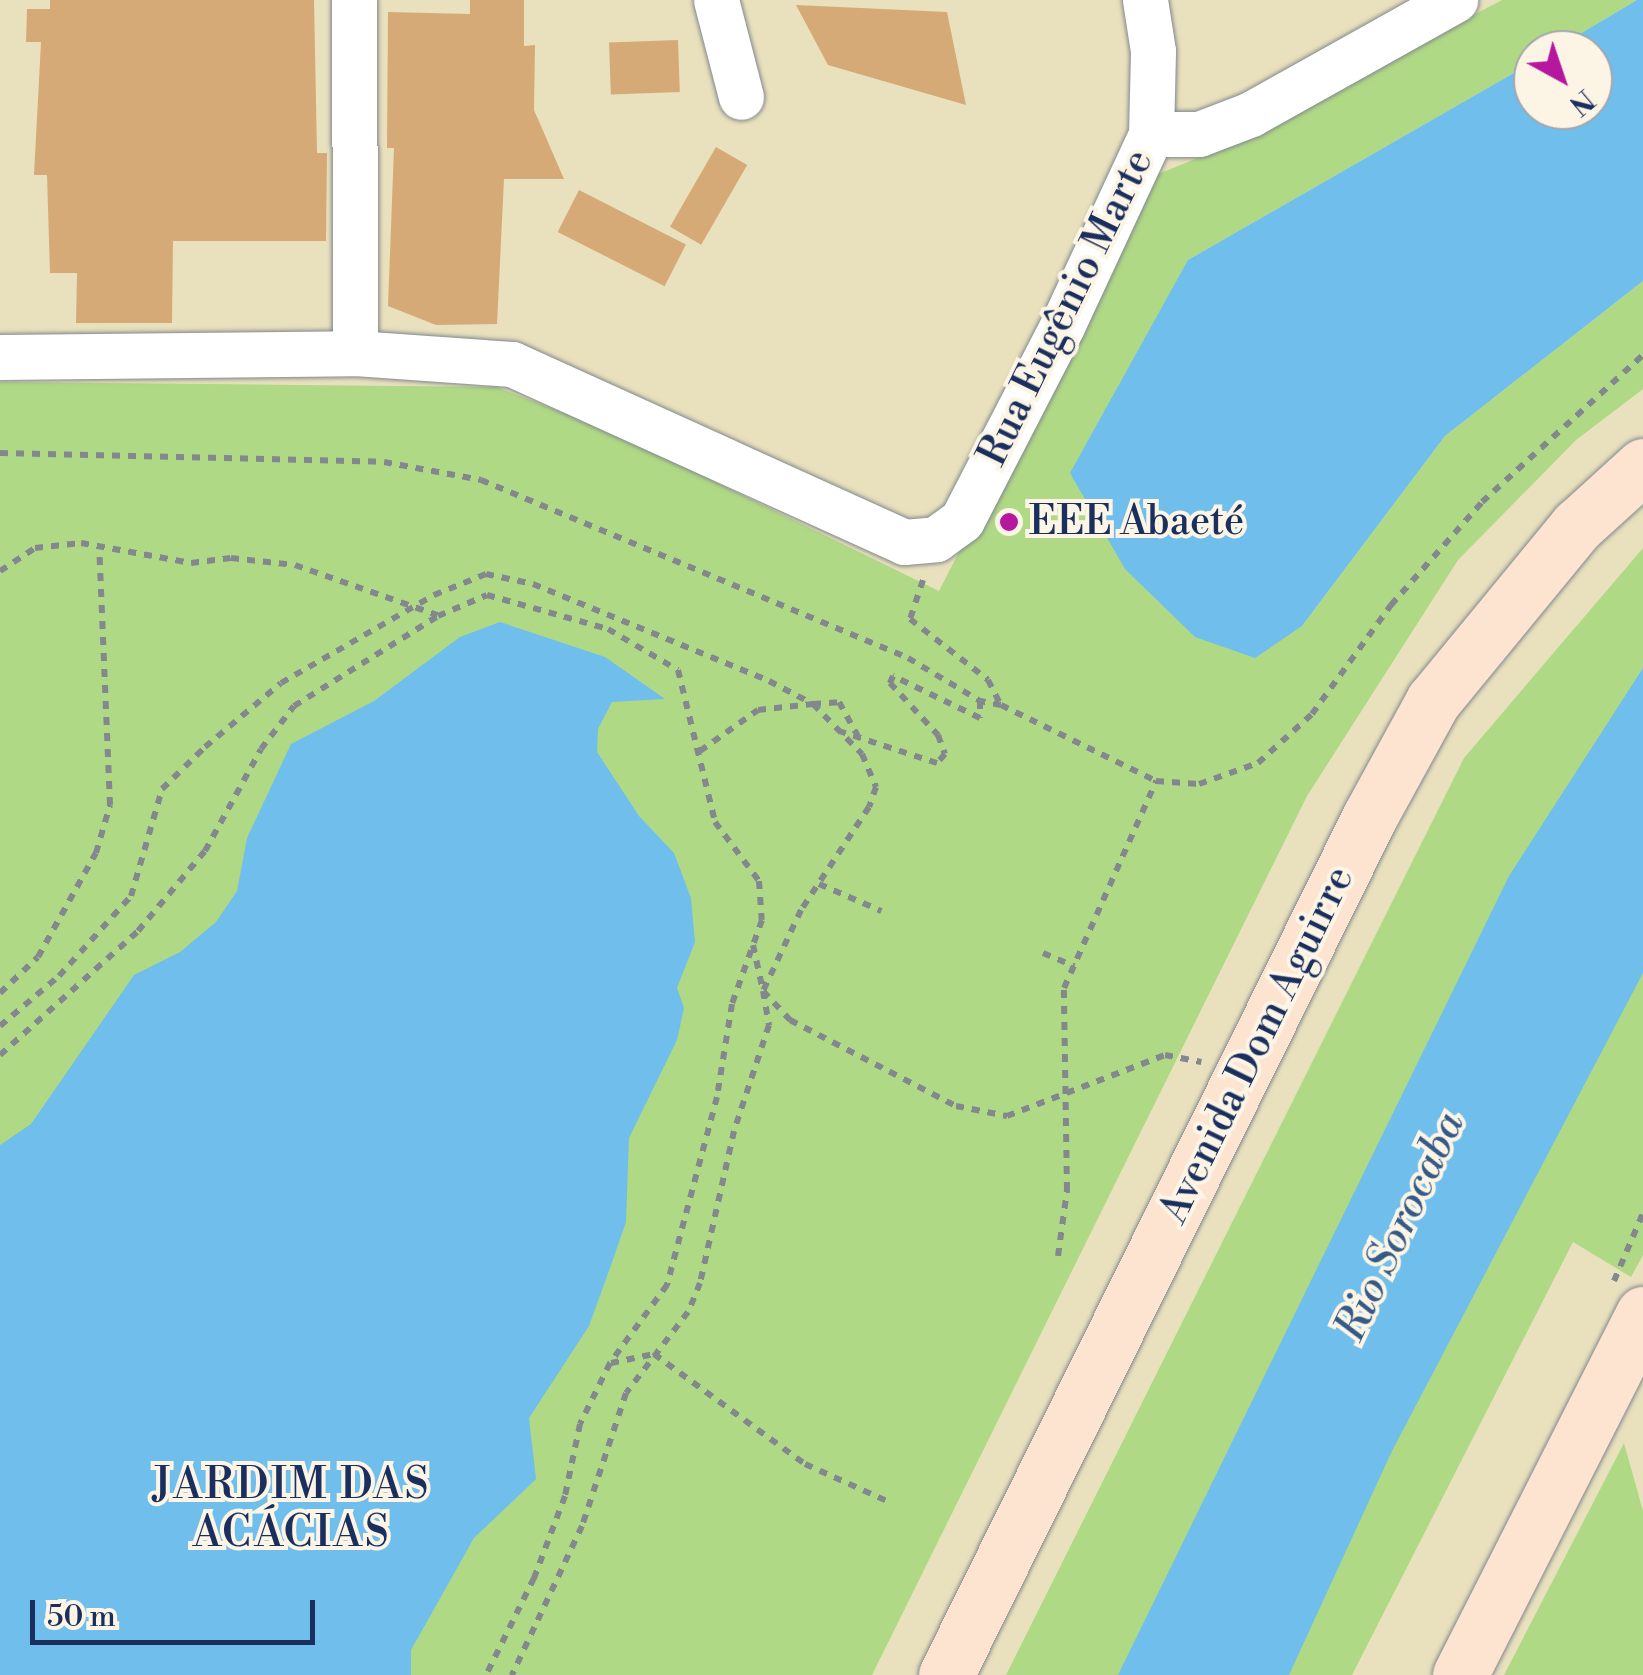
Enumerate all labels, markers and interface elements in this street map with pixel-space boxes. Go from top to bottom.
north arrow [1513,30,1613,130]
text: N [1562,81,1601,122]
street label: Rua Eugênio Marte [969,142,1163,474]
place label: EEE Abaeté [1029,498,1244,546]
marker: EEE Abaeté [998,511,1020,533]
street label: Avenida Dom Aguirre [1150,859,1364,1231]
water label: Rio Sorocaba [1326,1105,1476,1349]
district label: JARDIM DAS ACÁCIAS [153,1461,431,1560]
scale bar [35,1580,320,1642]
text: 50 m [47,1598,116,1636]

